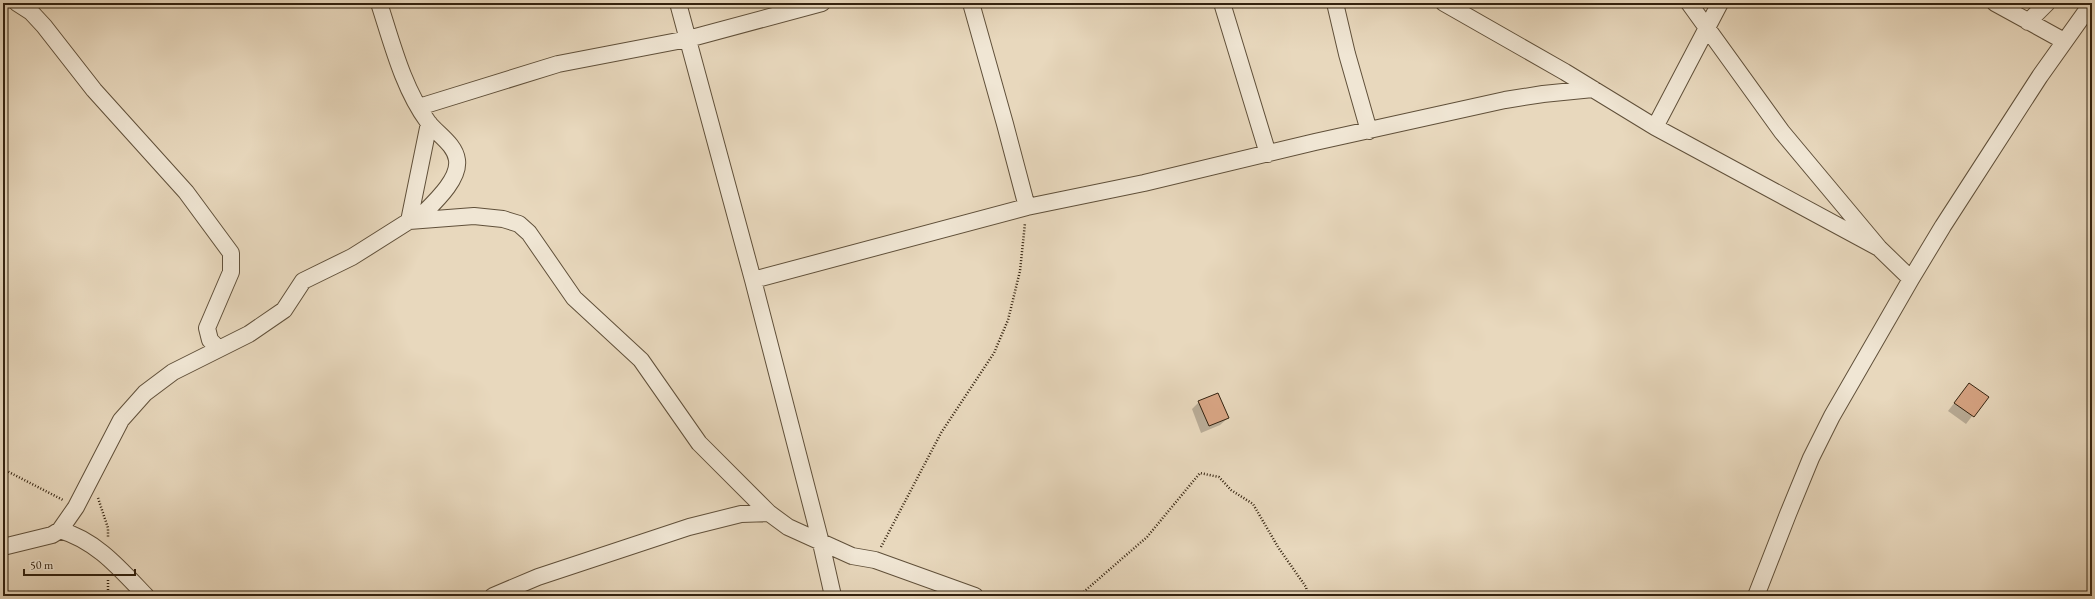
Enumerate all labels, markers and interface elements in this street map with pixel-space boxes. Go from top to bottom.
scale bar [24,551,135,577]
text: 50 m [30,557,54,573]

